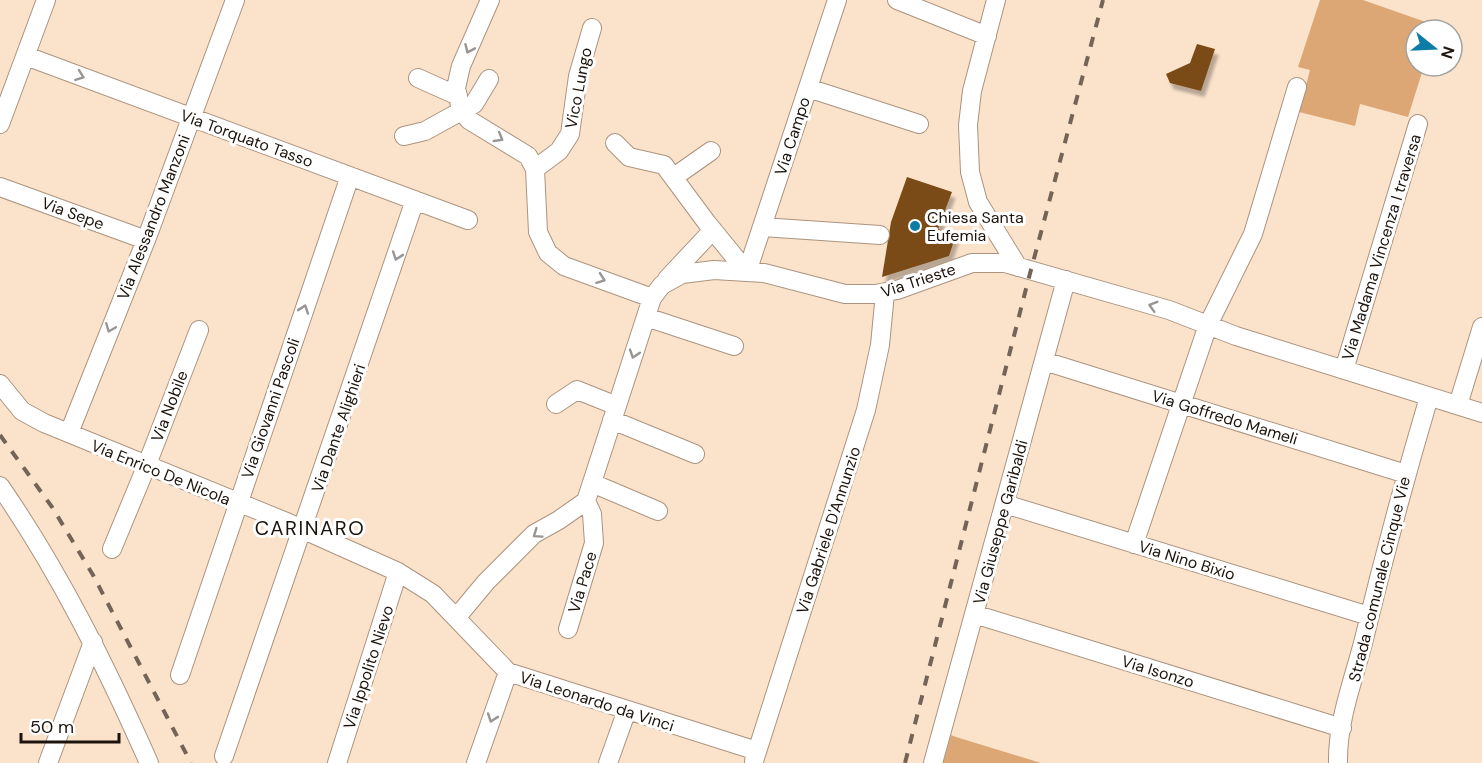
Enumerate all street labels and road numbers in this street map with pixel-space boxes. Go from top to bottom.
street label: Vico Lungo [560,46,597,131]
street label: Via Campo [770,94,815,178]
street label: Via Torquato Tasso [178,105,316,172]
street label: Via Alessandro Manzoni [112,132,195,303]
street label: Via Madama Vincenza I traversa [1337,132,1426,363]
street label: Via Sepe [39,192,107,234]
street label: Via Trieste [878,259,958,302]
street label: Via Giovanni Pascoli [237,335,304,481]
street label: Via Dante Alighieri [307,361,370,495]
street label: Via Nobile [146,368,193,445]
street label: Via Goffredo Mameli [1149,385,1300,450]
street label: Via Enrico De Nicola [88,435,234,510]
street label: Via Giuseppe Garibaldi [968,437,1033,607]
street label: Via Gabriele D'Annunzio [791,444,865,616]
street label: Strada comunale Cinque Vie [1344,474,1415,684]
street label: Via Nino Bixio [1136,536,1238,585]
street label: Via Pace [563,549,602,616]
street label: Via Ippolito Nievo [339,602,398,732]
street label: Via Isonzo [1119,651,1197,692]
street label: Via Leonardo da Vinci [517,667,677,736]

